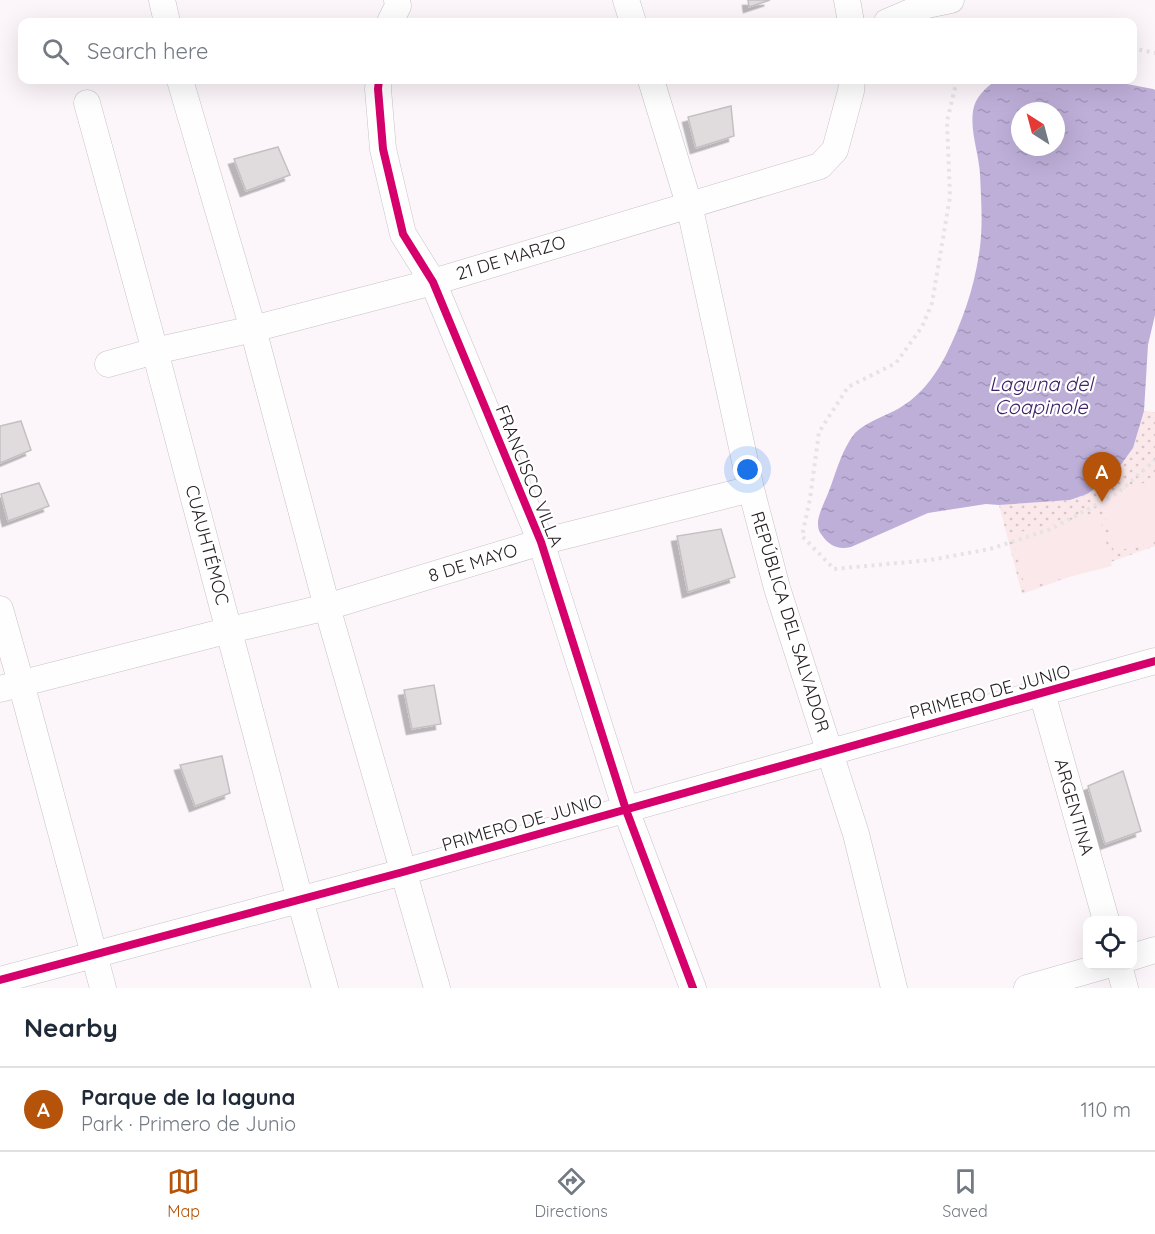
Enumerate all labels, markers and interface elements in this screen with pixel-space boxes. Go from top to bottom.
search box [18,18,1137,84]
icon: search [39,35,72,68]
text: Search here [87,37,208,65]
north arrow [1011,102,1065,156]
street label: 21 DE MARZO [453,230,568,285]
water label: Laguna del Coapinole [989,371,1095,419]
street label: FRANCISCO VILLA [491,401,569,550]
pin: A [1082,452,1122,502]
your location [733,455,762,484]
street label: CUAUHTÉMOC [180,482,235,608]
street label: REPÚBLICA DEL SALVADOR [746,509,835,735]
street label: 8 DE MAYO [426,538,520,587]
street label: PRIMERO DE JUNIO [907,659,1073,724]
street label: ARGENTINA [1050,756,1099,858]
street label: PRIMERO DE JUNIO [439,789,605,856]
map controls [1083,916,1137,970]
button: locate [1083,916,1137,970]
text: Nearby [24,1011,118,1044]
text: Parque de la laguna [81,1083,295,1111]
text: A [37,1097,50,1122]
text: 110 m [1081,1097,1131,1122]
text: Park · Primero de Junio [81,1111,296,1136]
tab: Map [167,1165,200,1221]
tab: Directions [535,1165,608,1221]
tab: Saved [942,1165,988,1221]

